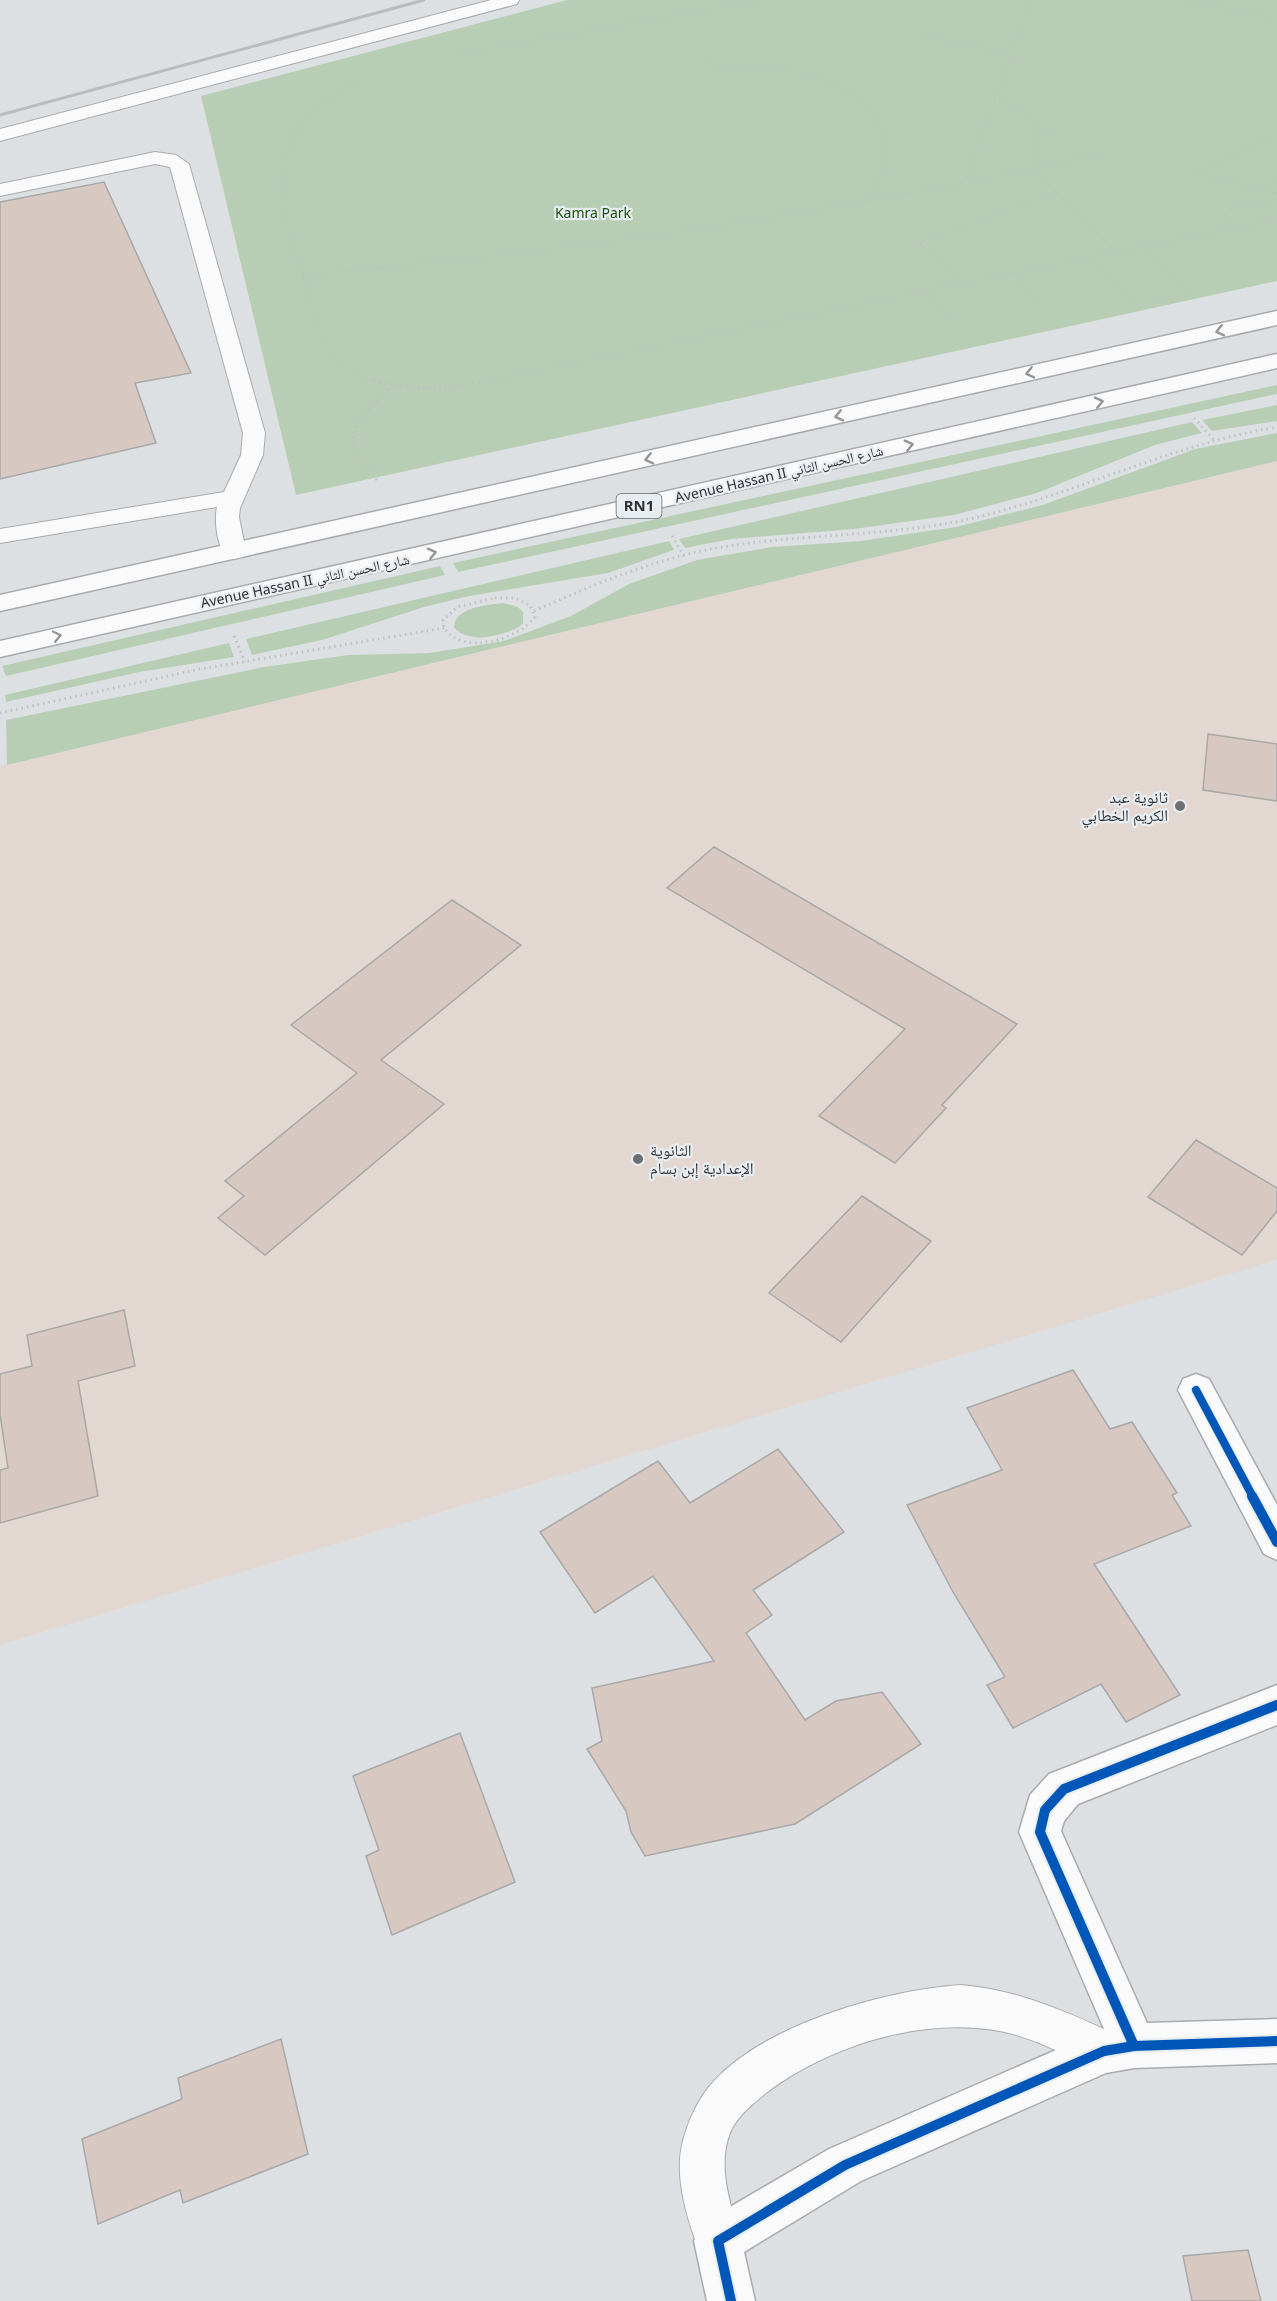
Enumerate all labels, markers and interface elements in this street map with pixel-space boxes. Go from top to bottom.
park label: Kamra Park [555,203,632,222]
one-way arrow [1215,323,1225,336]
one-way arrow [1025,366,1035,379]
one-way arrow [1094,396,1104,409]
one-way arrow [835,409,845,422]
one-way arrow [904,439,914,452]
street label: Avenue Hassan II شارع الحسن الثاني [673,440,885,509]
one-way arrow [644,452,654,465]
road number: RN1 [616,494,662,518]
one-way arrow [427,547,437,560]
street label: Avenue Hassan II شارع الحسن الثاني [199,549,412,614]
one-way arrow [52,630,62,643]
place label: ثانوية عبد الكريم الخطابي [1082,786,1169,828]
marker: ثانوية عبد الكريم الخطابي [1173,799,1187,813]
place label: الثانوية الإعدادية إبن بسام [650,1139,754,1179]
marker: الثانوية الإعدادية إبن بسام [631,1152,645,1166]

